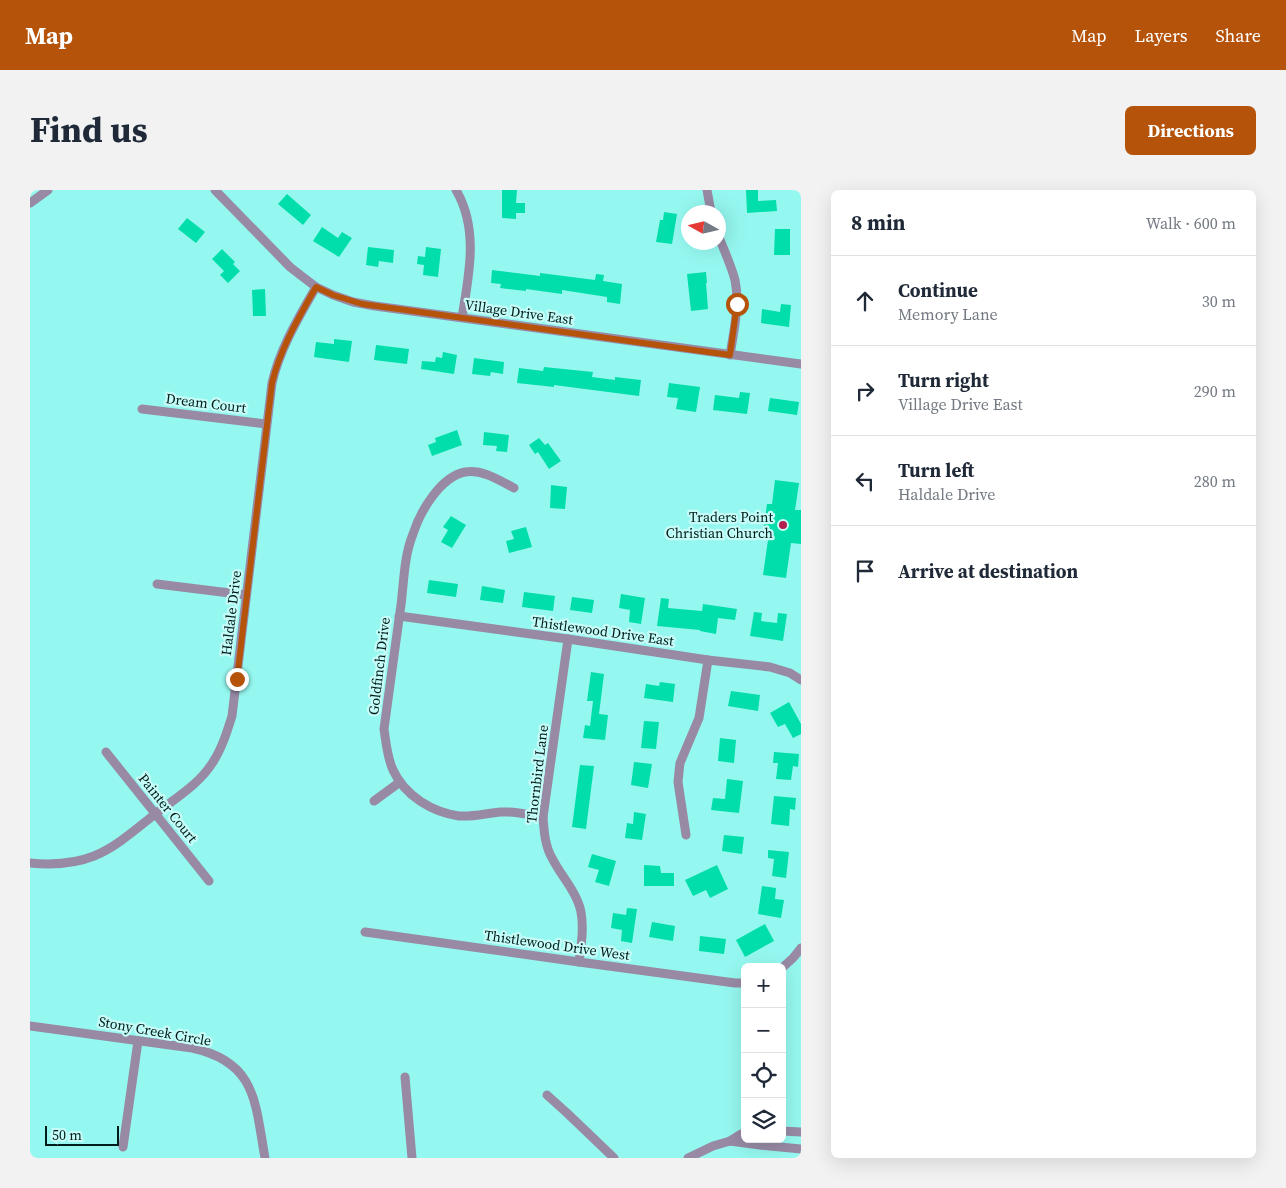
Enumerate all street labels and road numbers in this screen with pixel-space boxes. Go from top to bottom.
street label: Village Drive East [464,295,575,330]
street label: Dream Court [165,388,248,418]
street label: Haldale Drive [216,569,246,657]
street label: Thistlewood Drive East [531,611,676,651]
street label: Goldfinch Drive [363,616,395,716]
street label: Thornbird Lane [521,724,553,824]
street label: Painter Court [134,769,203,847]
street label: Thistlewood Drive West [483,925,631,965]
street label: Stony Creek Circle [97,1011,213,1051]

